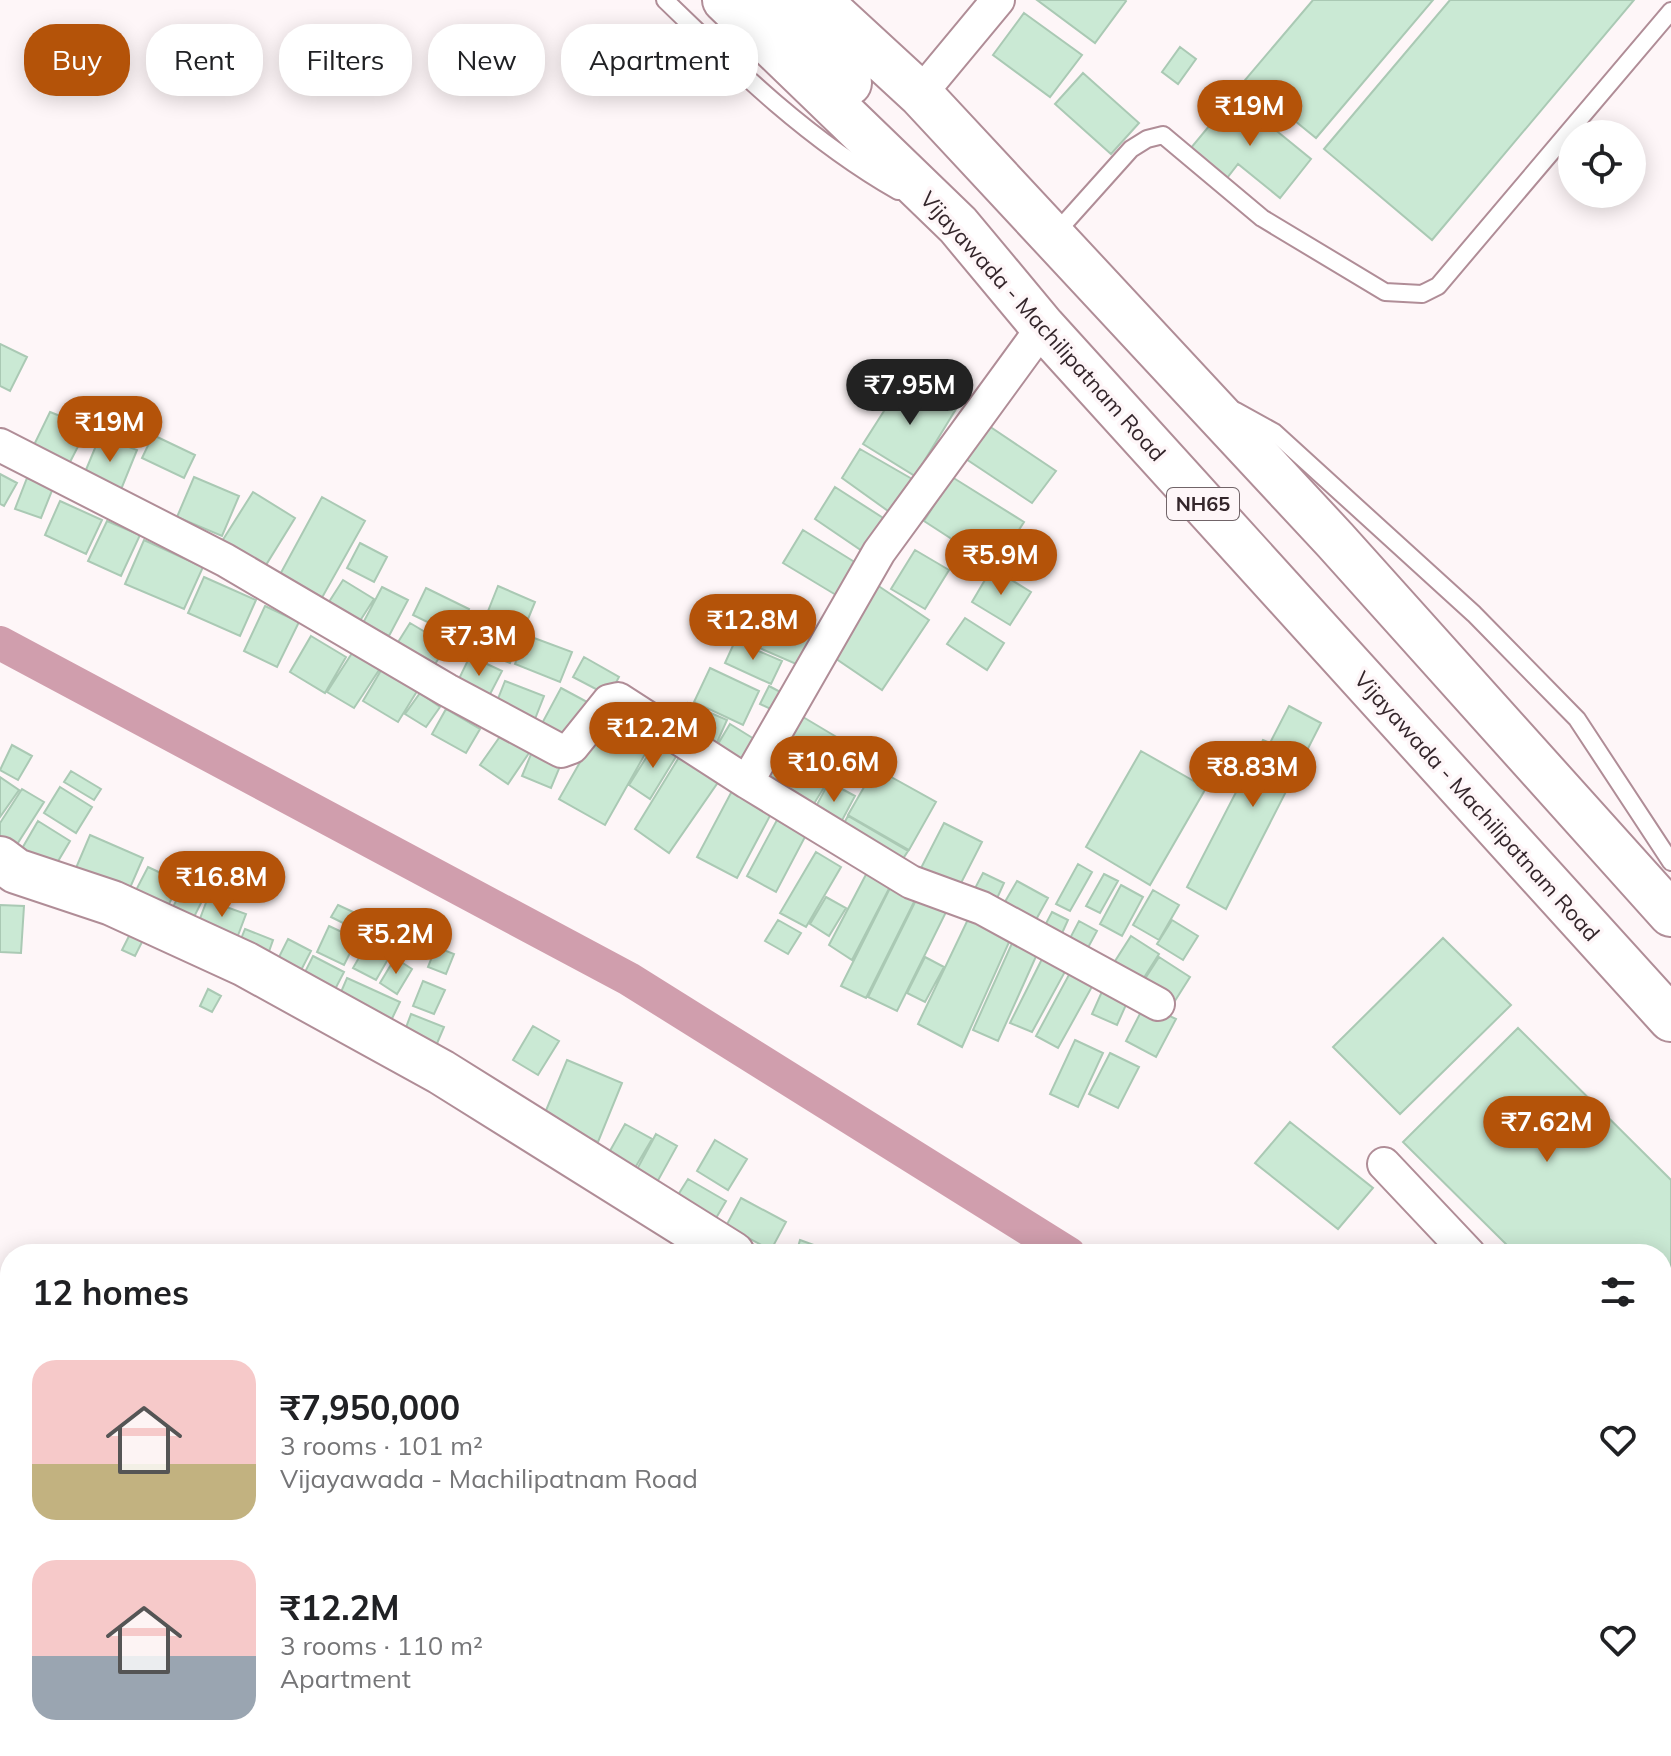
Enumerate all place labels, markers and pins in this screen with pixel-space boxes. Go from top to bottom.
pin: ₹19M [1203,80,1297,148]
pin: ₹7.95M [845,359,975,427]
pin: ₹19M [63,396,157,464]
pin: ₹5.9M [945,529,1057,597]
pin: ₹12.8M [688,594,818,662]
pin: ₹7.3M [423,610,535,678]
pin: ₹12.2M [588,702,718,770]
pin: ₹10.6M [769,736,899,804]
pin: ₹8.83M [1188,741,1318,809]
pin: ₹16.8M [157,851,287,919]
pin: ₹5.2M [340,908,452,976]
pin: ₹7.62M [1482,1096,1612,1164]

